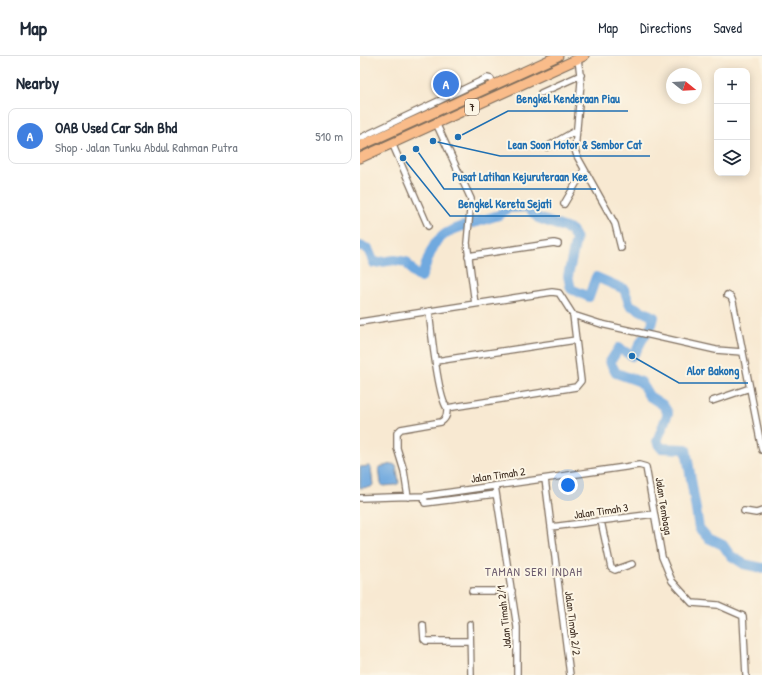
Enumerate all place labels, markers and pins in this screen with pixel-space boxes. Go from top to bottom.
pin: A [433,69,459,99]
callout: Bengkel Kenderaan Piau [508,87,628,111]
callout: Lean Soon Motor & Sembor Cat [500,132,650,156]
callout: Pusat Latihan Kejuruteraan Kee [444,165,596,189]
callout: Bengkel Kereta Sejati [450,192,560,216]
callout: Alor Bakong [679,359,748,383]

